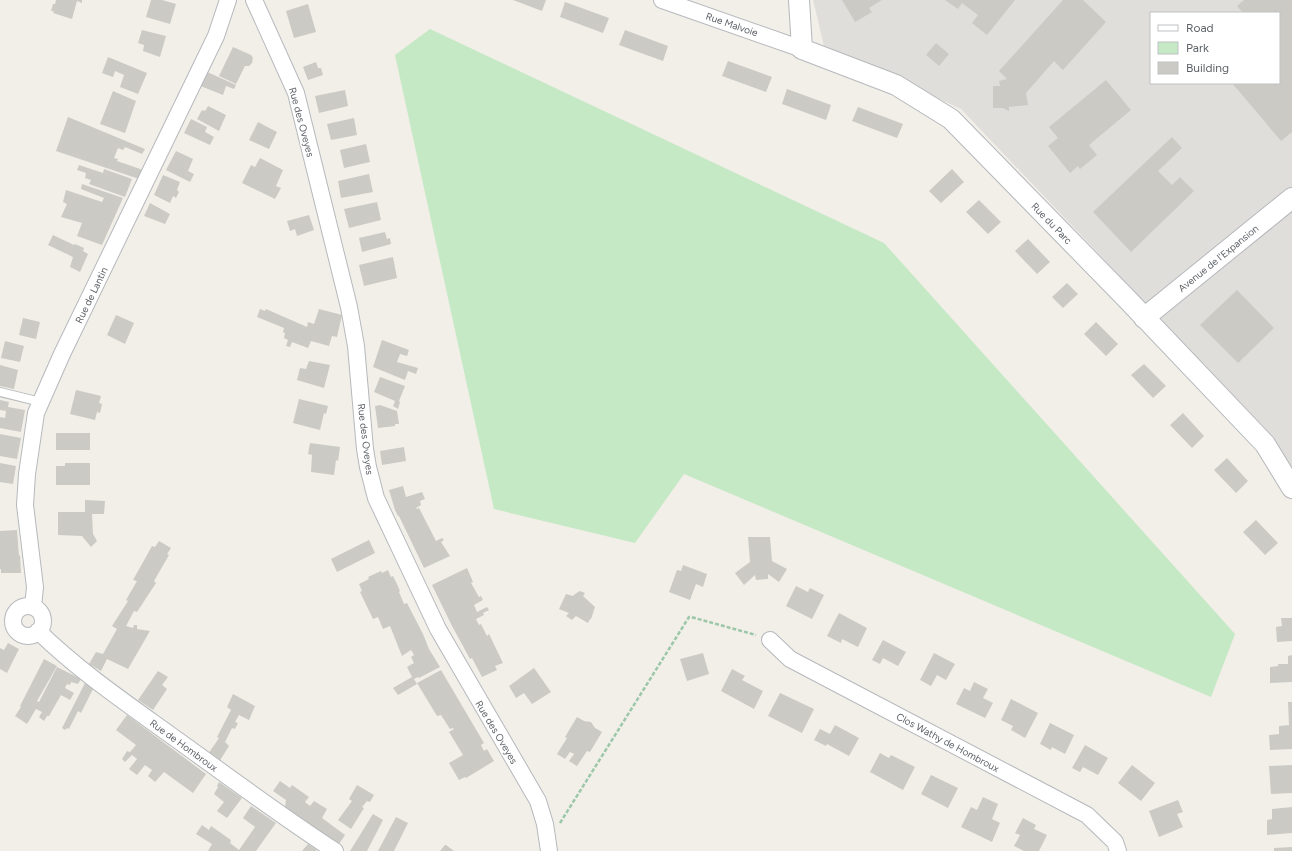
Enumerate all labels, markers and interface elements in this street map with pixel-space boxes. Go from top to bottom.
street label: Rue Malvoie [704,10,760,40]
legend [1150,12,1280,84]
text: Road [1186,21,1214,35]
text: Park [1186,41,1209,55]
text: Building [1186,61,1229,75]
street label: Rue des Oveyes [286,86,317,159]
street label: Rue du Parc [1028,200,1075,247]
street label: Avenue de l'Expansion [1175,222,1262,295]
street label: Rue de Lantin [72,265,111,326]
street label: Rue des Oveyes [355,403,376,476]
street label: Rue des Oveyes [473,698,521,767]
street label: Clos Wathy de Hombroux [894,710,1002,775]
street label: Rue de Hombroux [147,716,220,775]

